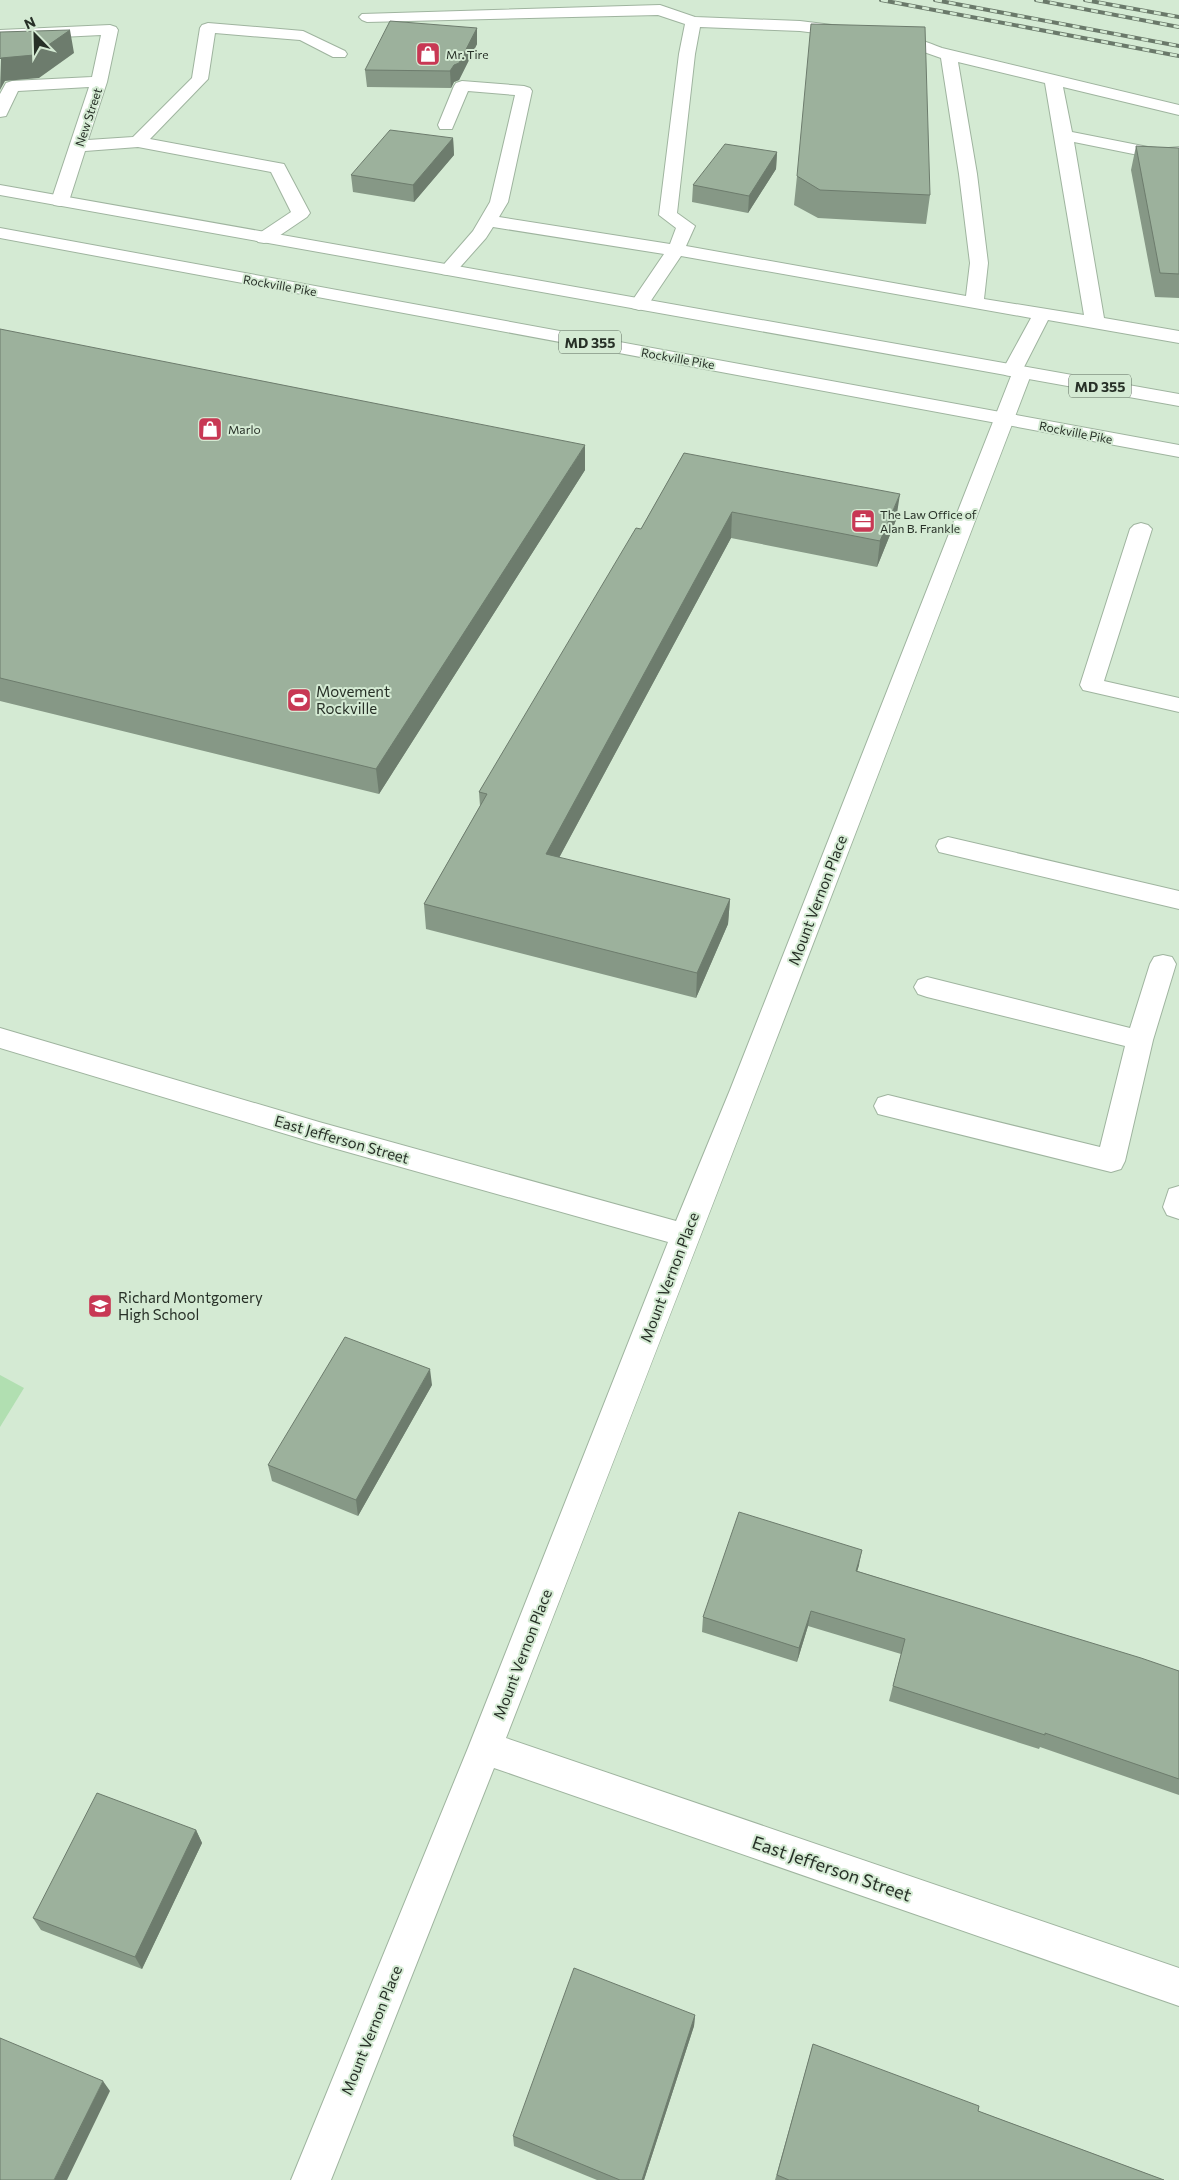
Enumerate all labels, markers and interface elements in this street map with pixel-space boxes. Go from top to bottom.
north arrow [10,10,60,60]
text: N [22,13,38,32]
shop icon: Mr. Tire [415,41,441,67]
place label: Mr. Tire [446,47,489,61]
street label: New Street [72,86,104,148]
street label: Rockville Pike [242,272,318,298]
road number: MD 355 [559,331,621,354]
street label: Rockville Pike [640,345,716,371]
road number: MD 355 [1069,374,1131,398]
shop icon: Marlo [197,416,223,442]
street label: Rockville Pike [1038,418,1114,446]
place label: Marlo [228,422,261,436]
place label: The Law Office of Alan B. Frankle [880,507,977,535]
office icon: The Law Office of Alan B. Frankle [850,508,876,534]
place label: Movement Rockville [316,682,390,717]
sports icon: Movement Rockville [286,687,312,713]
street label: Mount Vernon Place [784,832,850,968]
street label: East Jefferson Street [273,1111,411,1167]
street label: Mount Vernon Place [636,1209,702,1345]
place label: Richard Montgomery High School [118,1288,263,1323]
school or university icon: Richard Montgomery High School [87,1293,113,1319]
street label: Mount Vernon Place [489,1586,555,1722]
street label: East Jefferson Street [749,1830,915,1906]
street label: Mount Vernon Place [337,1963,405,2097]

